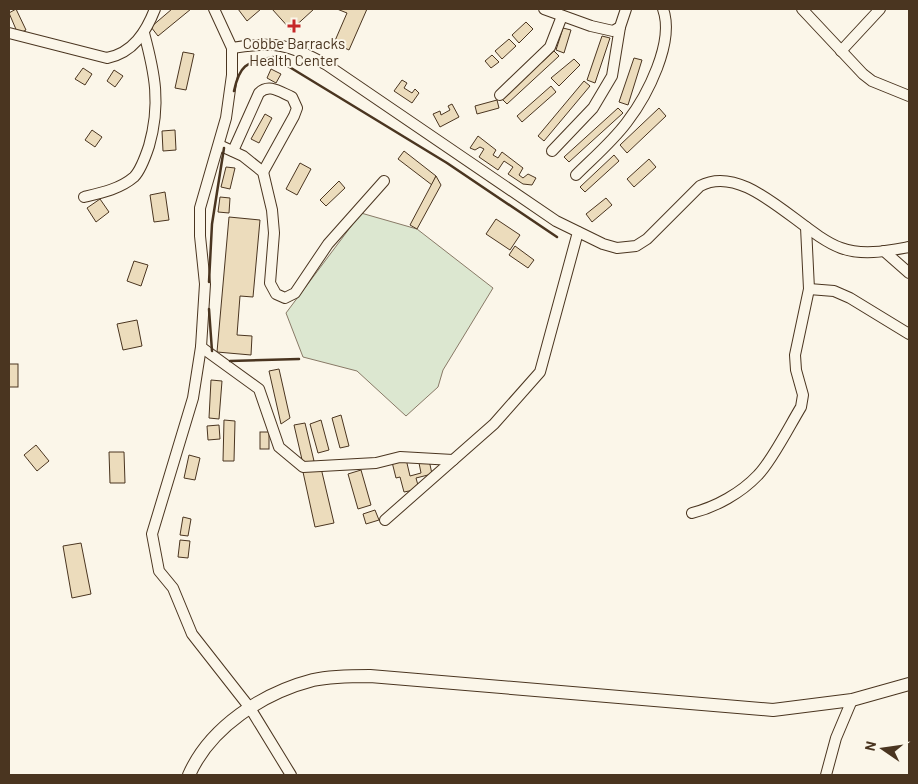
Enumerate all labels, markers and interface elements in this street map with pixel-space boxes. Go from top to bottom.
marker: Cobbe Barracks Health Center [287,19,301,33]
place label: Cobbe Barracks Health Center [243,34,345,69]
north arrow [858,724,908,774]
text: N [861,740,879,752]

